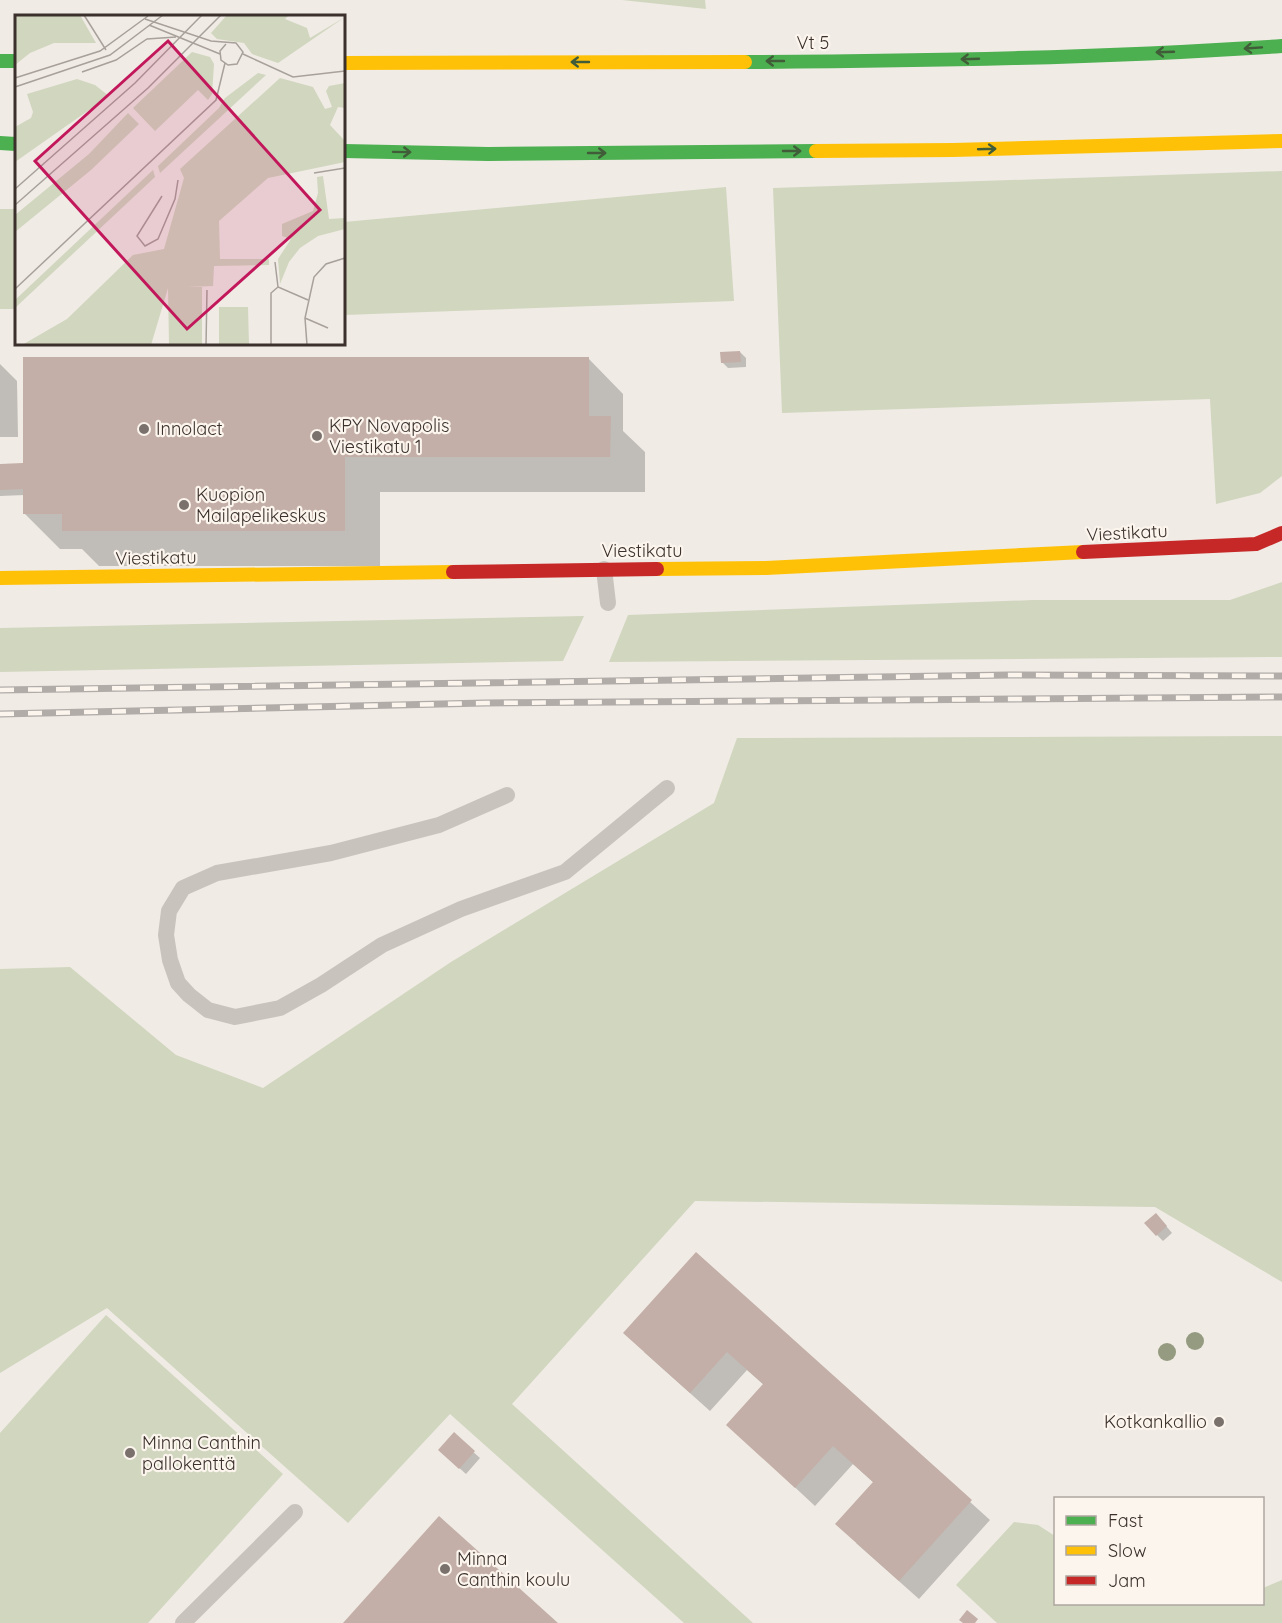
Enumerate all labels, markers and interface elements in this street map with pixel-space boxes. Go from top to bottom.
inset map [15,15,345,345]
street label: Vt 5 [797,31,829,54]
one-way arrow [1243,43,1263,54]
one-way arrow [1155,46,1175,58]
one-way arrow [960,53,980,64]
one-way arrow [765,55,785,67]
one-way arrow [570,56,590,68]
one-way arrow [976,143,996,155]
one-way arrow [391,146,411,158]
one-way arrow [781,146,801,157]
one-way arrow [586,147,606,159]
place label: KPY Novapolis Viestikatu 1 [329,414,449,458]
place label: Innolact [156,417,223,440]
marker: Innolact [137,422,151,436]
marker: KPY Novapolis Viestikatu 1 [310,429,324,443]
place label: Kuopion Mailapelikeskus [196,483,326,527]
marker: Kuopion Mailapelikeskus [177,498,191,512]
street label: Viestikatu [1086,519,1168,546]
street label: Viestikatu [601,539,683,562]
street label: Viestikatu [115,545,197,570]
place label: Kotkankallio [1104,1410,1207,1433]
marker: Kotkankallio [1212,1415,1226,1429]
place label: Minna Canthin pallokenttä [142,1431,261,1475]
marker: Minna Canthin pallokenttä [123,1446,137,1460]
legend [1054,1497,1264,1605]
text: Fast [1108,1509,1143,1532]
text: Slow [1108,1539,1146,1562]
place label: Minna Canthin koulu [457,1547,570,1591]
marker: Minna Canthin koulu [438,1562,452,1576]
text: Jam [1108,1569,1146,1592]

